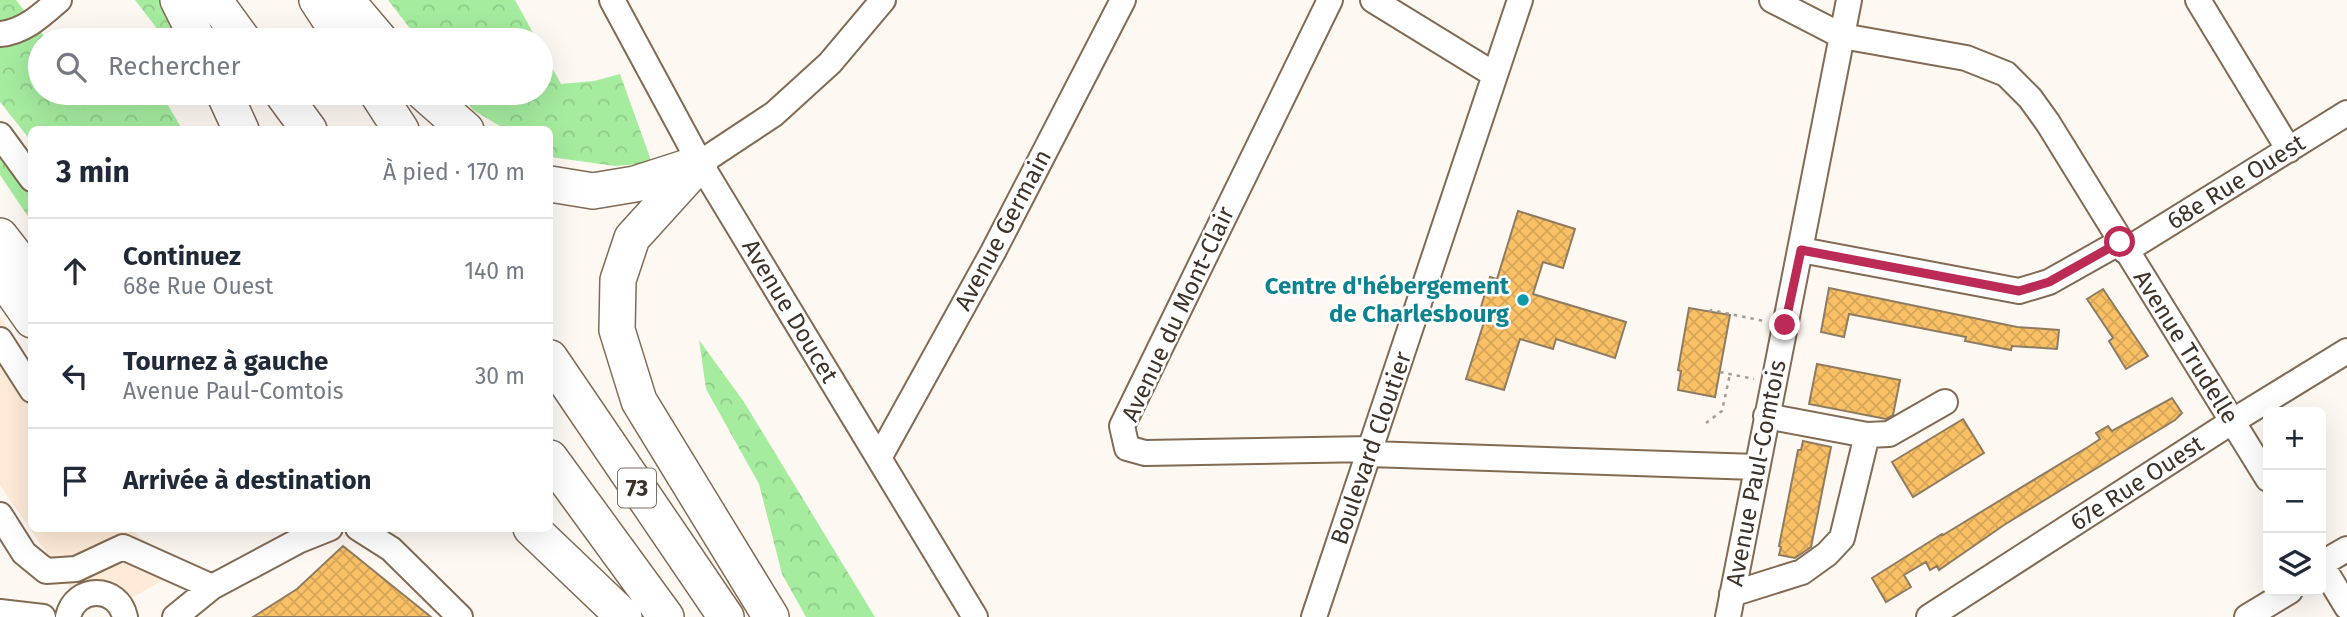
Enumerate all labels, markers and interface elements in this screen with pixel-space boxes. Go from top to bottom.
search box [28,28,553,105]
icon: search [52,48,90,86]
text: Rechercher [108,51,240,82]
street label: 68e Rue Ouest [2162,128,2310,235]
street label: Avenue Germain [949,145,1057,315]
text: 3 min [56,154,130,190]
text: À pied · 170 m [383,158,525,186]
street label: Avenue du Mont-Clair [1116,201,1240,426]
route start [2104,226,2135,257]
street label: Avenue Doucet [736,234,844,388]
text: Continuez [123,241,241,272]
icon: ahead [56,252,94,290]
text: 140 m [464,257,525,285]
street label: Avenue Trudelle [2128,265,2244,429]
text: 68e Rue Ouest [123,272,273,300]
place label: Centre d'hébergement de Charlesbourg [1265,272,1510,328]
marker: Centre d'hébergement de Charlesbourg [1515,292,1531,308]
route end [1769,309,1800,340]
text: Tournez à gauche [123,346,328,377]
street label: Boulevard Cloutier [1325,347,1417,548]
icon: left [56,357,94,395]
street label: Avenue Paul-Comtois [1720,357,1792,589]
text: 30 m [475,362,525,390]
text: Avenue Paul-Comtois [123,377,343,405]
map controls [2263,407,2326,596]
button: + [2263,407,2326,470]
street label: 67e Rue Ouest [2065,429,2209,536]
icon: arrive [56,462,94,500]
text: Arrivée à destination [123,465,372,496]
road number: 73 [618,468,656,508]
button: − [2263,470,2326,533]
button: layers [2263,533,2326,596]

